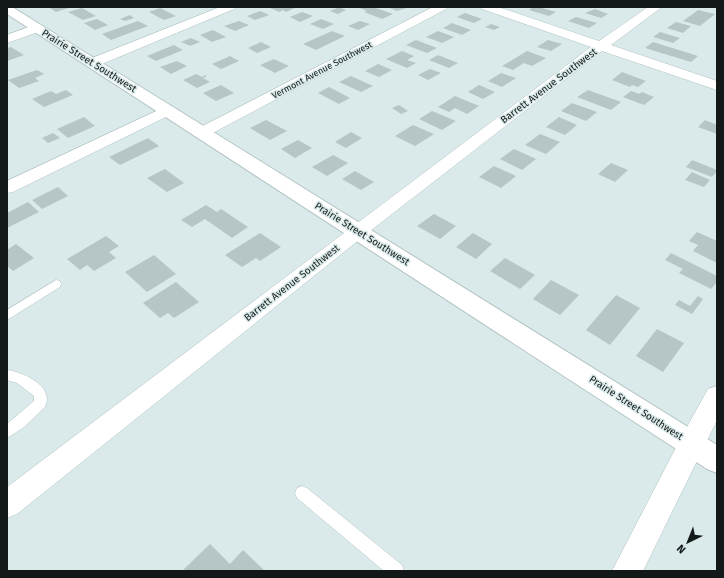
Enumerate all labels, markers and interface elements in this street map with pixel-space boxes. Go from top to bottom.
street label: Prairie Street Southwest [39,27,139,95]
street label: Vermont Avenue Southwest [270,39,374,101]
street label: Barrett Avenue Southwest [498,46,600,126]
street label: Prairie Street Southwest [312,200,412,268]
street label: Barrett Avenue Southwest [242,242,342,324]
street label: Prairie Street Southwest [587,373,685,443]
north arrow [668,522,708,562]
text: N [674,542,689,556]

